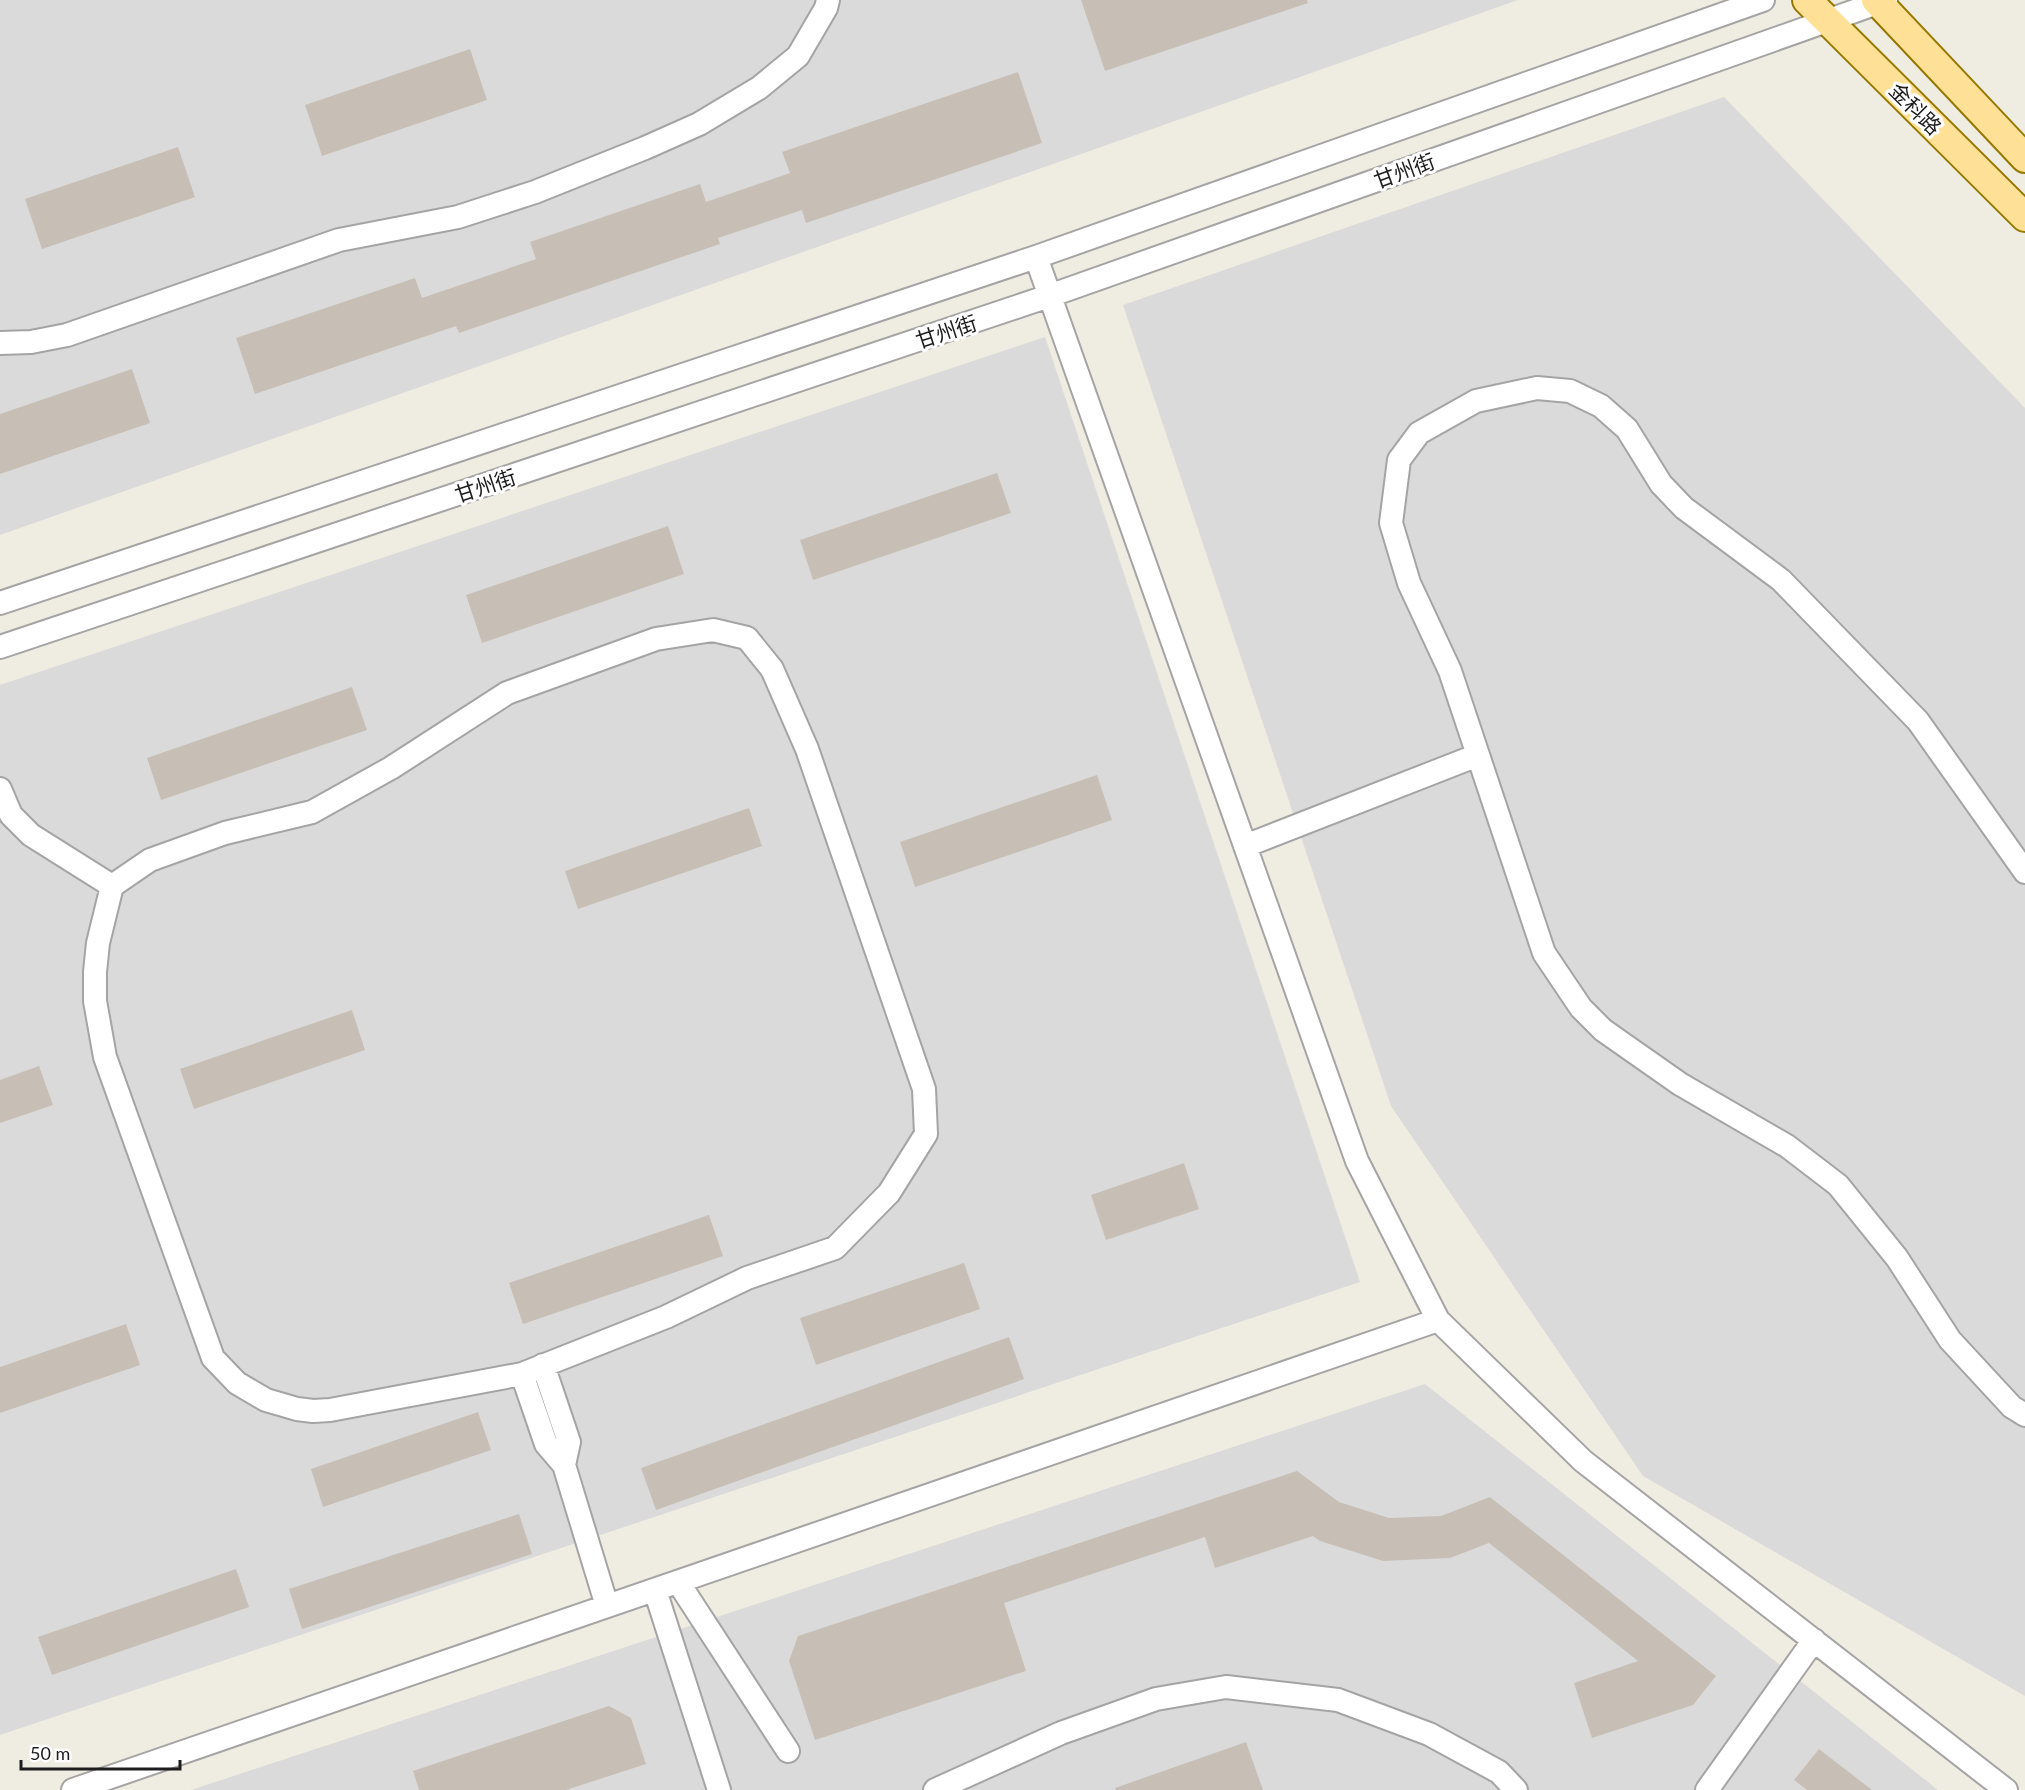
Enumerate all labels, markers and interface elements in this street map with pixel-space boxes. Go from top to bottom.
street label: 金科路 [1885,77,1947,139]
street label: 甘州街 [1370,147,1438,193]
street label: 甘州街 [912,309,980,353]
street label: 甘州街 [451,463,519,507]
scale bar [21,1733,180,1771]
text: 50 m [30,1742,70,1764]

